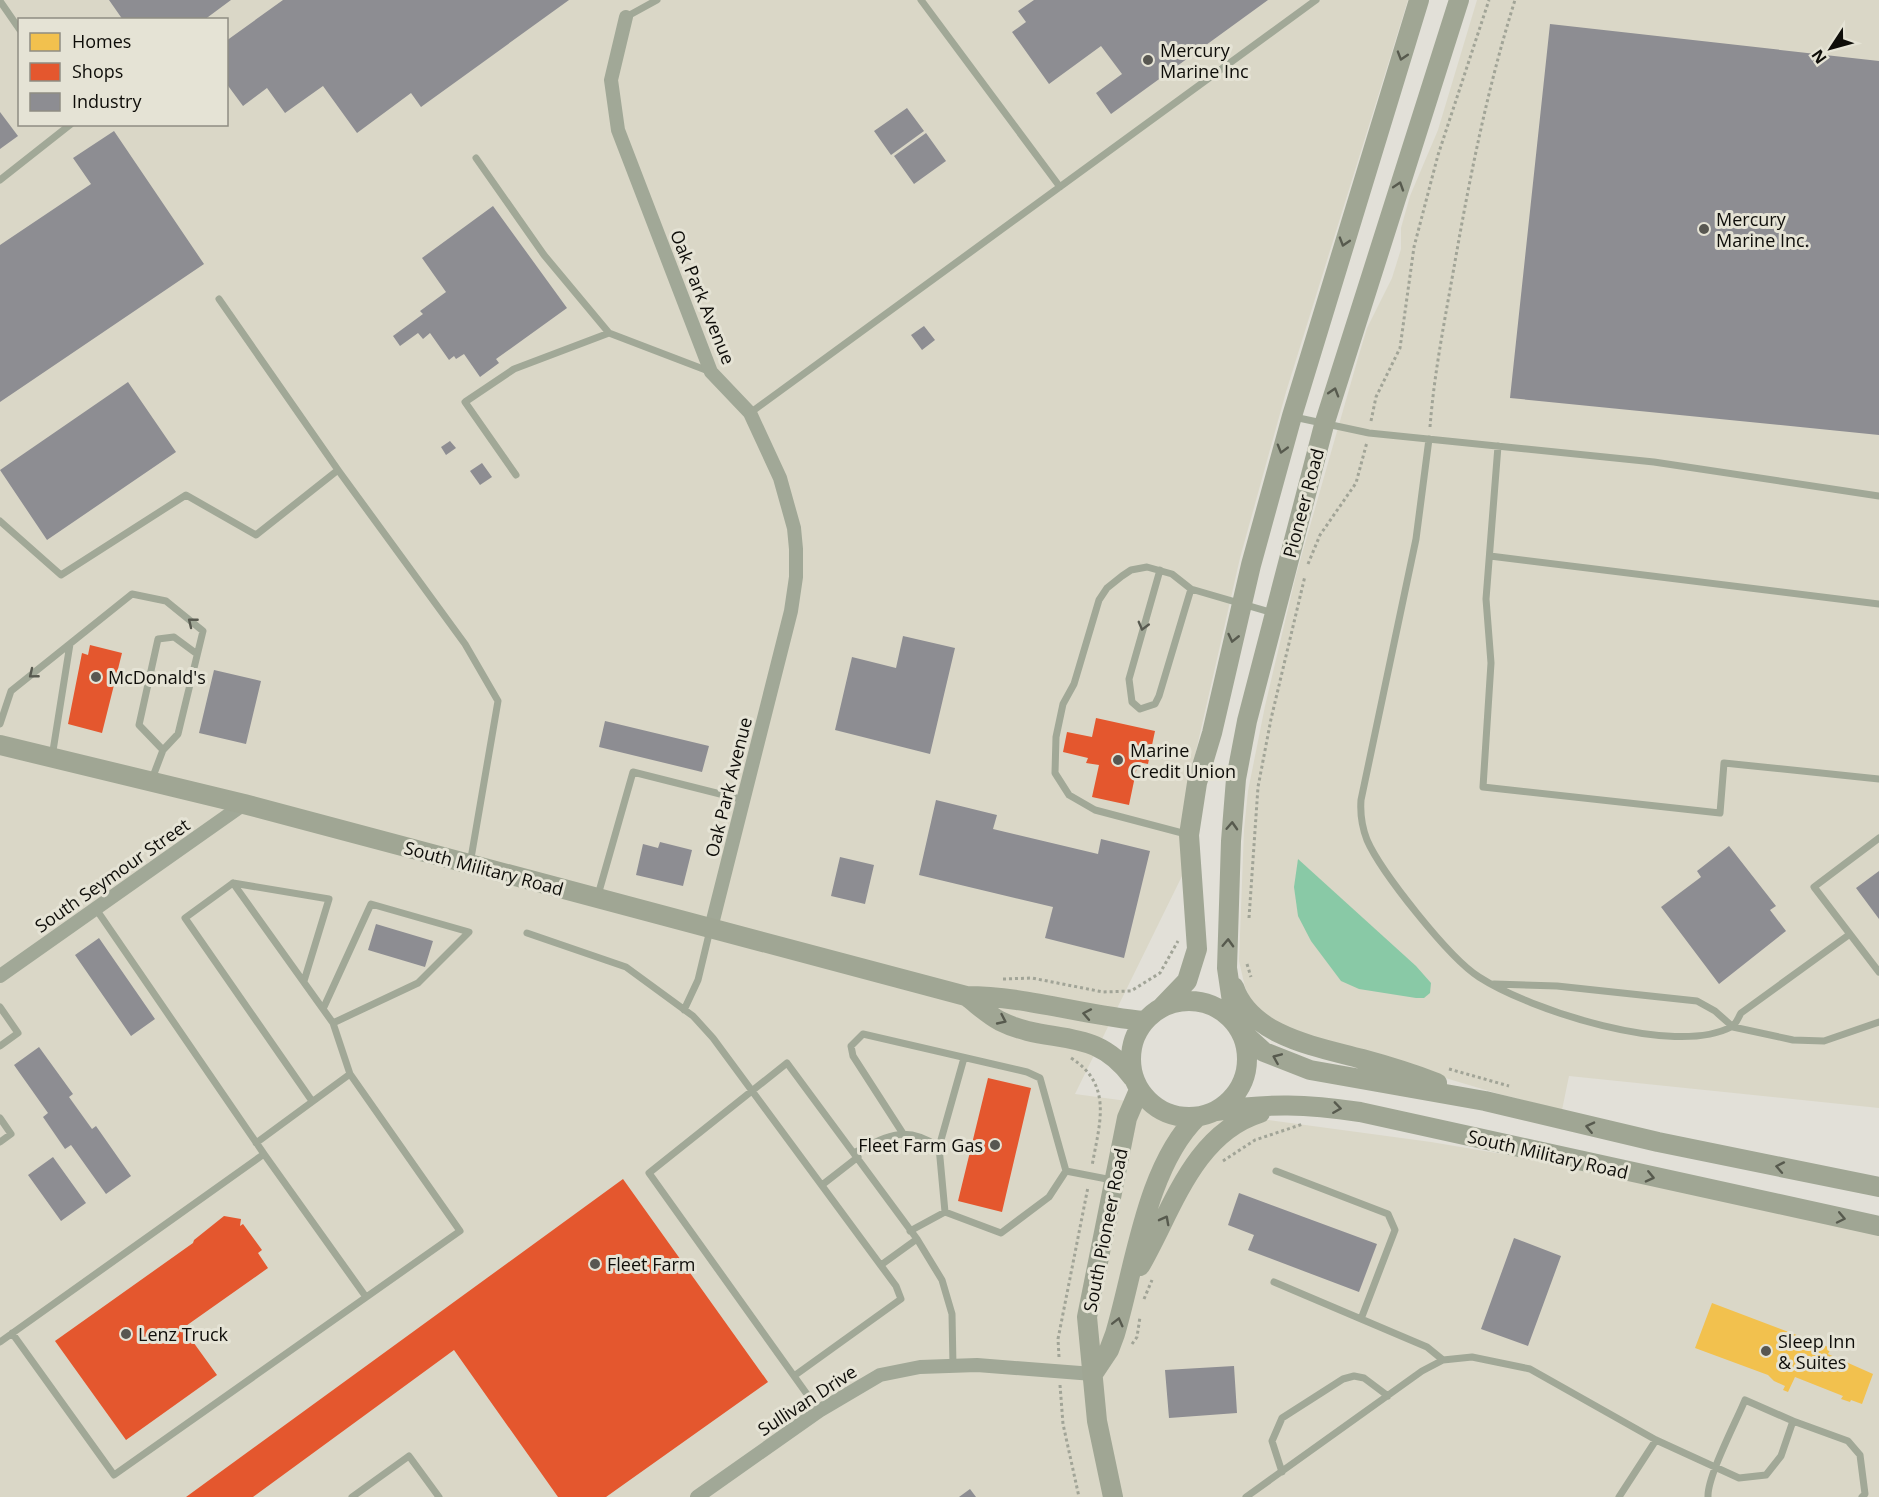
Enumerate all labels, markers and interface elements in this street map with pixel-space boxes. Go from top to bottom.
legend [18,18,228,126]
north arrow [1801,18,1861,78]
text: Homes [72,29,131,53]
place label: Mercury Marine Inc [1160,38,1249,83]
text: N [1806,45,1832,69]
one-way arrow [1397,50,1409,61]
marker: Mercury Marine Inc [1141,53,1155,67]
text: Shops [72,59,123,83]
text: Industry [72,89,142,113]
one-way arrow [1392,181,1404,192]
place label: Mercury Marine Inc. [1716,207,1809,252]
marker: Mercury Marine Inc. [1697,222,1711,236]
street label: Oak Park Avenue [665,226,741,368]
one-way arrow [1339,236,1351,247]
one-way arrow [1327,387,1339,398]
one-way arrow [1277,443,1289,454]
street label: Pioneer Road [1277,446,1329,560]
one-way arrow [188,618,199,629]
one-way arrow [1138,620,1150,631]
one-way arrow [1228,633,1241,643]
place label: McDonald's [108,665,206,689]
one-way arrow [29,666,40,677]
marker: McDonald's [89,670,103,684]
street label: Oak Park Avenue [699,715,757,859]
place label: Marine Credit Union [1130,738,1236,783]
marker: Marine Credit Union [1111,753,1125,767]
street label: South Seymour Street [30,812,194,938]
one-way arrow [1225,822,1238,831]
street label: South Military Road [402,835,566,901]
one-way arrow [1222,938,1234,947]
one-way arrow [1082,1008,1092,1021]
one-way arrow [995,1013,1006,1025]
one-way arrow [1272,1053,1283,1065]
one-way arrow [1332,1102,1341,1114]
one-way arrow [1585,1121,1595,1134]
street label: South Military Road [1465,1124,1631,1184]
place label: Fleet Farm Gas [858,1133,983,1157]
marker: Fleet Farm Gas [988,1138,1002,1152]
street label: South Pioneer Road [1077,1146,1133,1314]
one-way arrow [1776,1161,1786,1174]
one-way arrow [1645,1170,1655,1183]
one-way arrow [1836,1210,1846,1223]
one-way arrow [1158,1216,1169,1226]
place label: Fleet Farm [607,1252,695,1276]
marker: Fleet Farm [588,1257,602,1271]
one-way arrow [1111,1317,1124,1327]
place label: Lenz Truck [138,1322,229,1346]
marker: Lenz Truck [119,1327,133,1341]
place label: Sleep Inn & Suites [1778,1329,1855,1374]
marker: Sleep Inn & Suites [1759,1344,1773,1358]
street label: Sullivan Drive [753,1359,861,1441]

